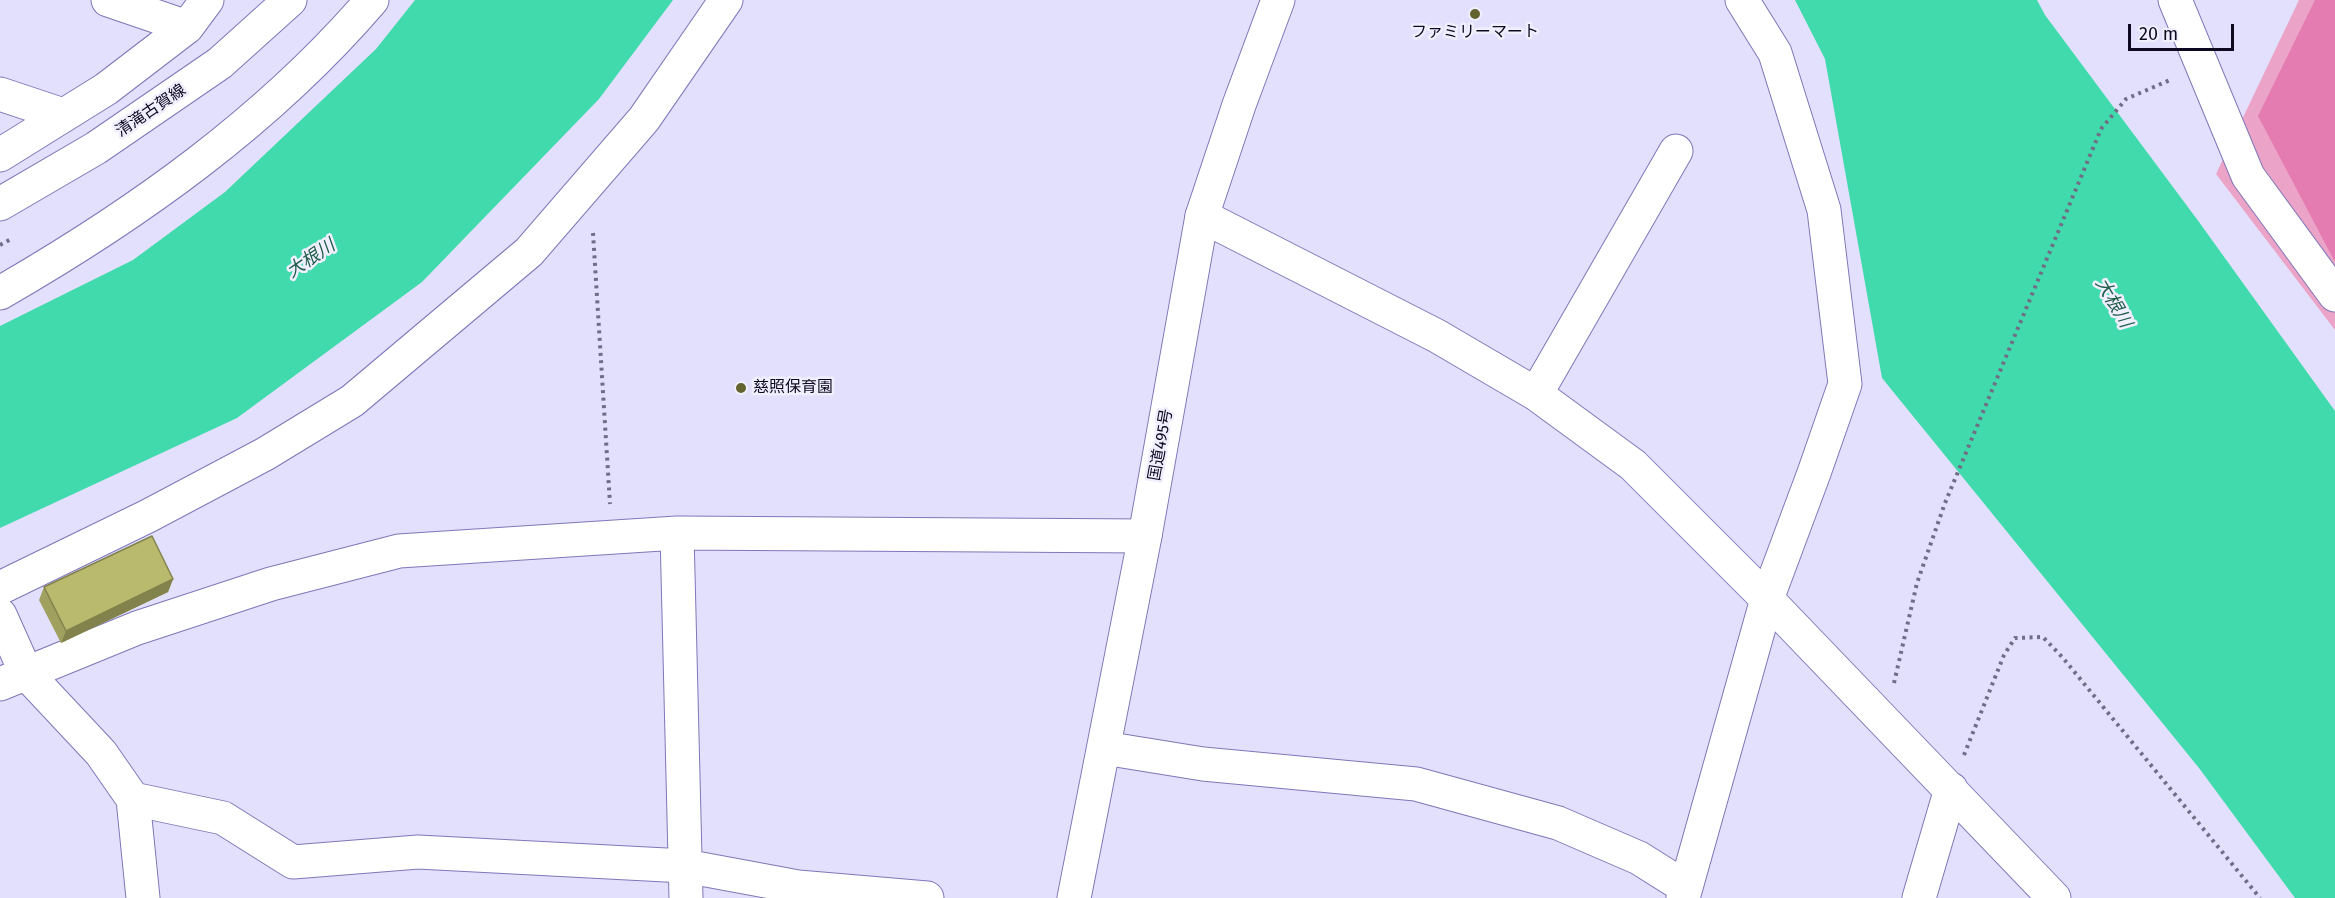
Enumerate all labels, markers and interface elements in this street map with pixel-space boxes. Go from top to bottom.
marker: ファミリーマート [1468,7,1482,21]
scale bar [2131,12,2238,50]
place label: ファミリーマート [1411,23,1539,43]
text: 20 m [2139,23,2178,45]
street label: 清滝古賀線 [112,81,190,141]
water label: 大根川 [283,235,339,283]
water label: 大根川 [2090,274,2136,332]
place label: 慈照保育園 [753,378,833,398]
marker: 慈照保育園 [734,381,748,395]
street label: 国道495号 [1145,408,1177,482]

